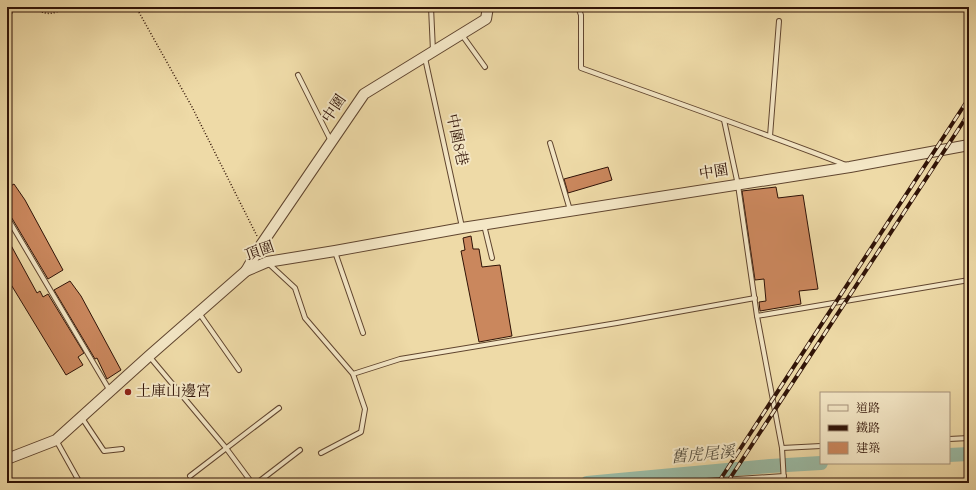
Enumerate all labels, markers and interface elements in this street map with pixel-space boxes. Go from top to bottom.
street label: 中圍 [318,91,352,127]
street label: 中圍8巷 [440,112,472,168]
street label: 中圍 [698,160,730,186]
street label: 頂圍 [242,237,278,267]
place label: 土庫山邊宮 [136,382,211,403]
marker: 土庫山邊宮 [123,387,133,397]
legend [820,392,950,464]
text: 道路 [856,400,880,418]
text: 鐵路 [856,420,880,438]
text: 建築 [856,440,880,458]
water label: 舊虎尾溪 [670,442,738,470]

